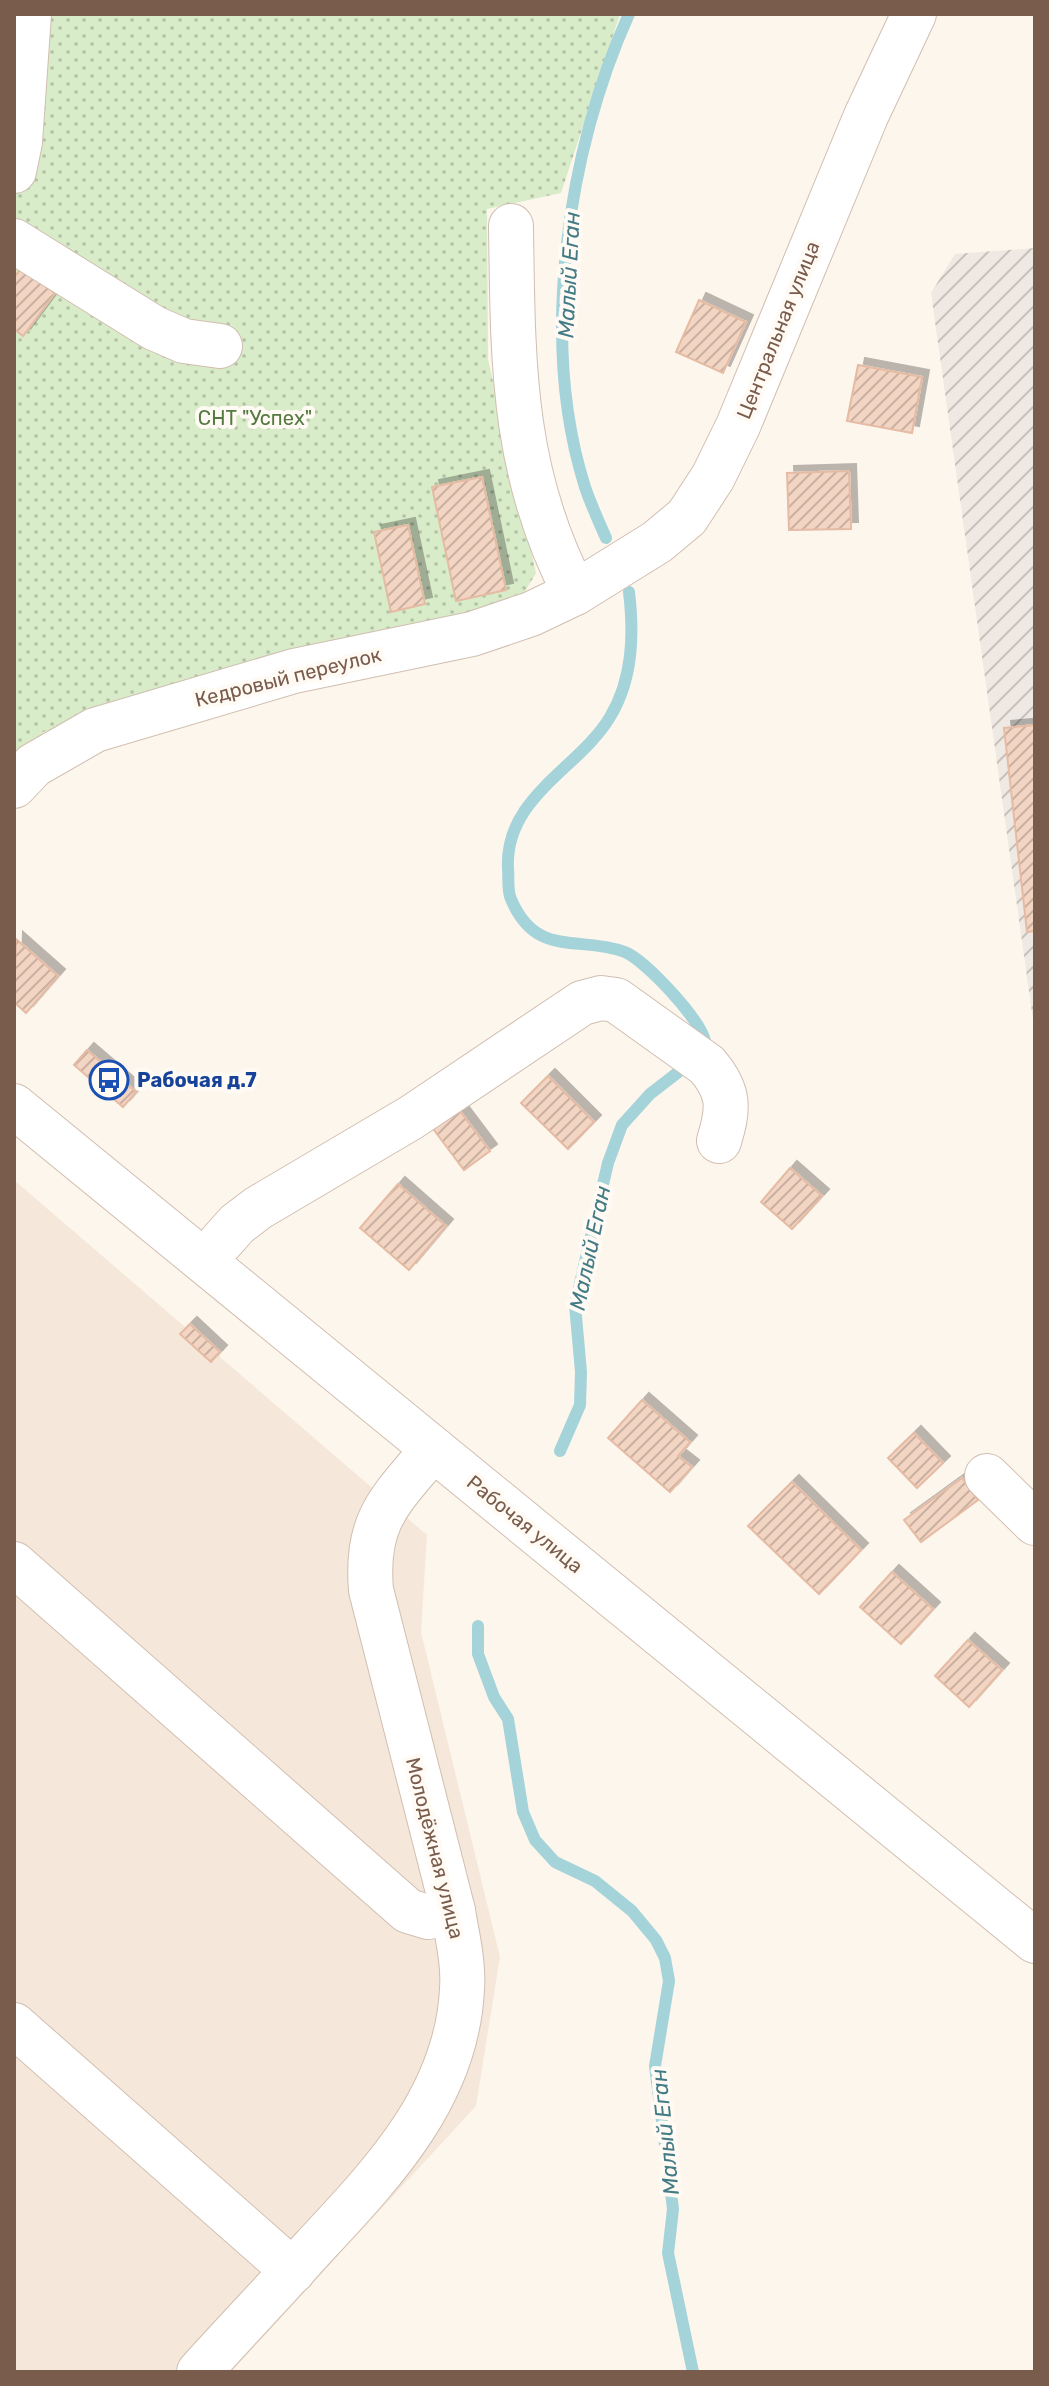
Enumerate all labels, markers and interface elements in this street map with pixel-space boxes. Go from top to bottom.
water label: Малый Еган [552,211,586,339]
street label: Центральная улица [731,238,825,422]
park label: СНТ "Успех" [198,406,312,430]
street label: Кедровый переулок [192,642,384,712]
bus stop icon: Рабочая д.7 [88,1059,130,1101]
place label: Рабочая д.7 [137,1068,257,1092]
water label: Малый Еган [564,1183,616,1313]
street label: Рабочая улица [462,1470,588,1578]
street label: Молодёжная улица [401,1755,469,1941]
water label: Малый Еган [645,2068,685,2196]

